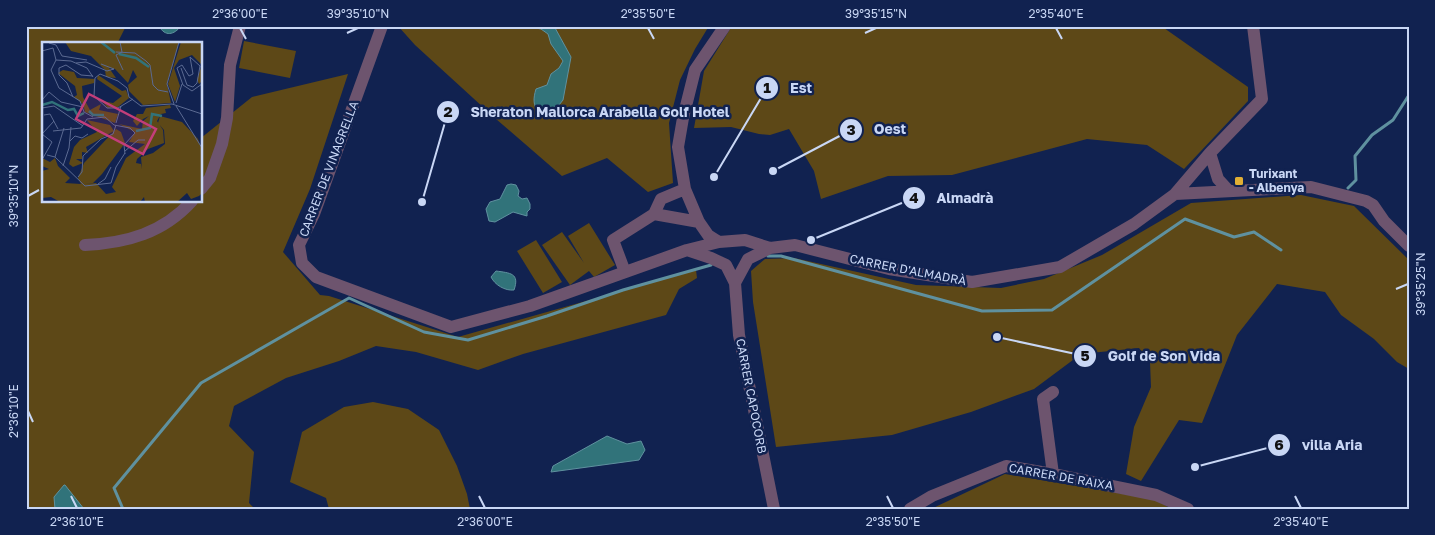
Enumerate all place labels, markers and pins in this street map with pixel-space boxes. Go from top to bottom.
callout: Est [755,73,822,102]
callout: Sheraton Mallorca Arabella Golf Hotel [435,98,740,127]
callout: Oest [839,115,916,144]
place label: Turixant - Albenya [1249,166,1304,195]
marker: Turixant - Albenya [1233,175,1245,187]
callout: Almadrà [901,183,1003,212]
callout: Golf de Son Vida [1073,341,1230,370]
callout: villa Aria [1266,431,1372,460]

